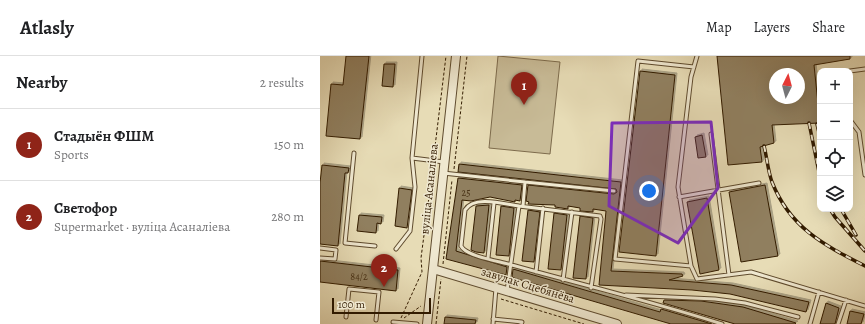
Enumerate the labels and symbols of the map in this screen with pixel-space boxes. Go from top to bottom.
north arrow [769,68,805,104]
pin: 1 [511,72,537,105]
street label: вуліца Асаналіева [416,142,442,235]
your location [639,181,659,201]
house number: 25 [461,186,471,199]
pin: 2 [371,254,397,287]
street label: завулак Сцебянёва [479,263,577,307]
house number: 84/2 [350,270,368,283]
scale bar [332,296,431,315]

